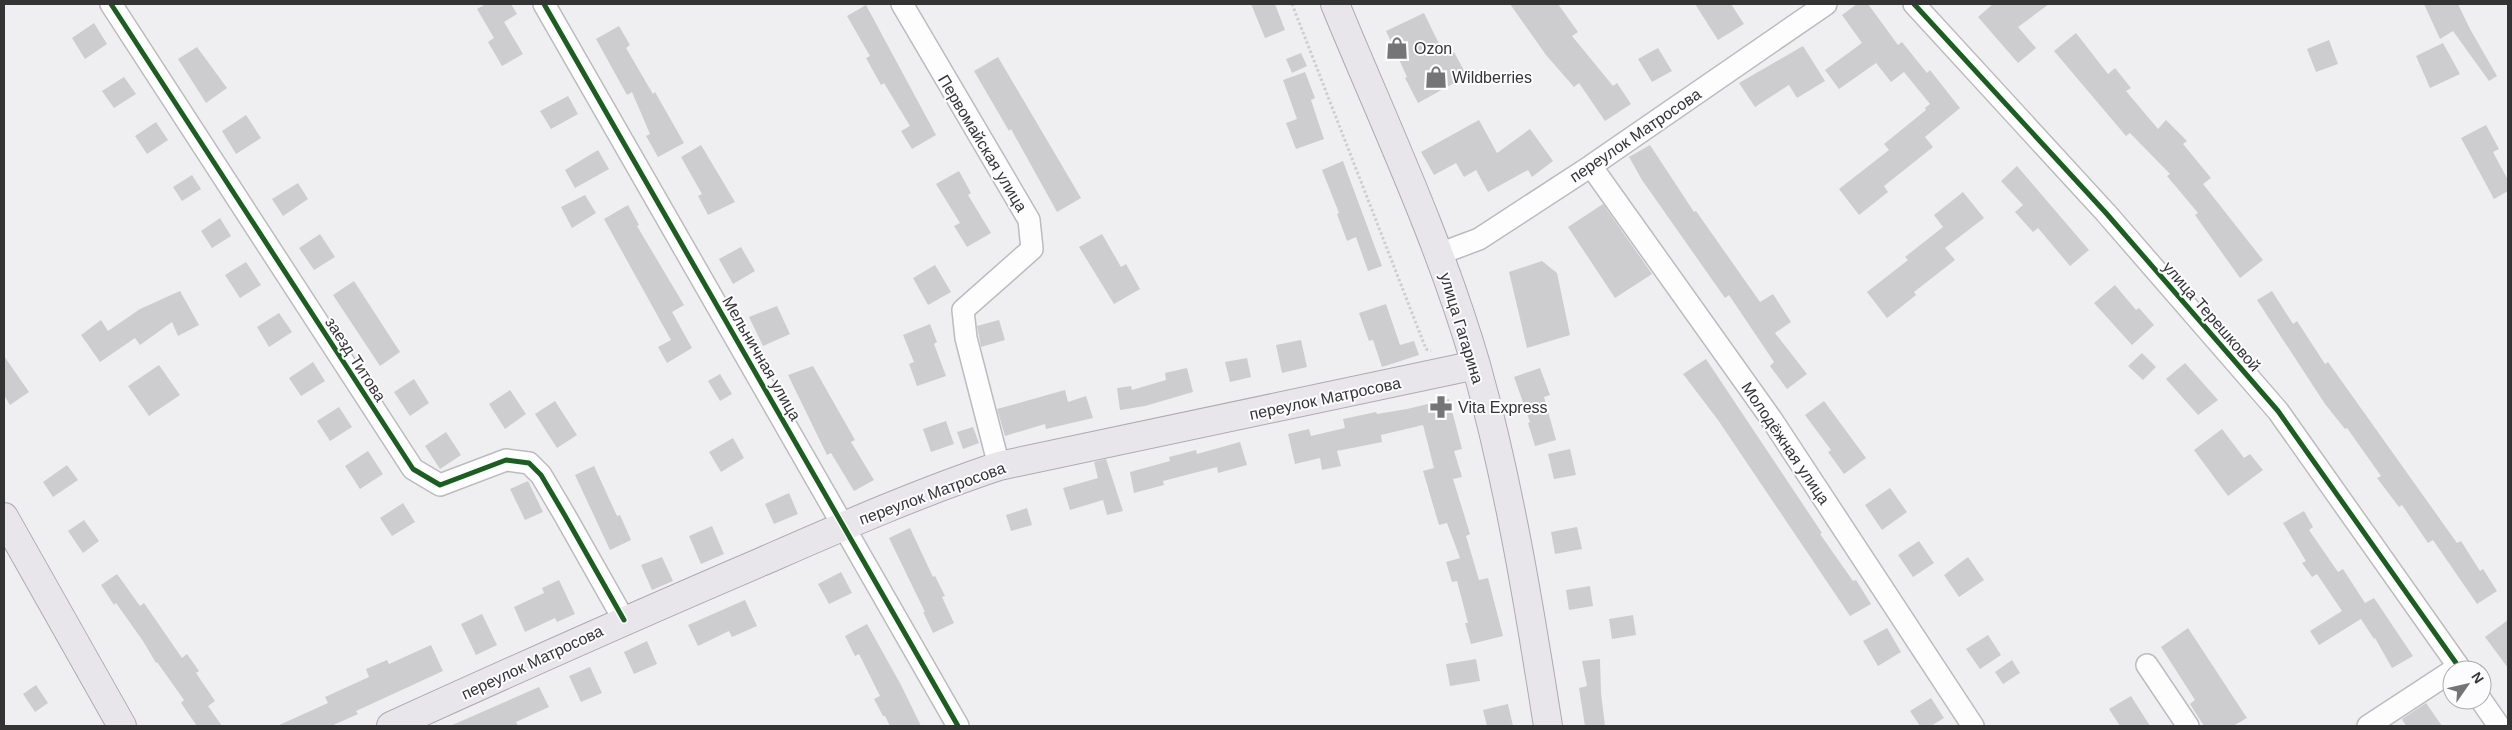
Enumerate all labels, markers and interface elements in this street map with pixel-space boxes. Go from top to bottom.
shop icon: Ozon [1384,35,1410,61]
place label: Ozon [1414,40,1452,57]
shop icon: Wildberries [1423,64,1449,90]
place label: Wildberries [1452,69,1532,86]
street label: Первомайская улица [935,72,1030,215]
street label: переулок Матросова [1567,85,1704,186]
street label: улица Терешковой [2160,258,2264,374]
street label: улица Гагарина [1437,271,1486,386]
street label: Мельничная улица [719,293,804,423]
street label: заезд Титова [322,314,389,405]
street label: переулок Матросова [1248,374,1402,423]
street label: Молодёжная улица [1738,379,1833,508]
pharmacy icon: Vita Express [1428,394,1454,420]
place label: Vita Express [1458,399,1548,416]
street label: переулок Матросова [857,459,1008,528]
street label: переулок Матросова [459,622,606,703]
north arrow [2442,660,2492,710]
text: N [2468,669,2487,686]

